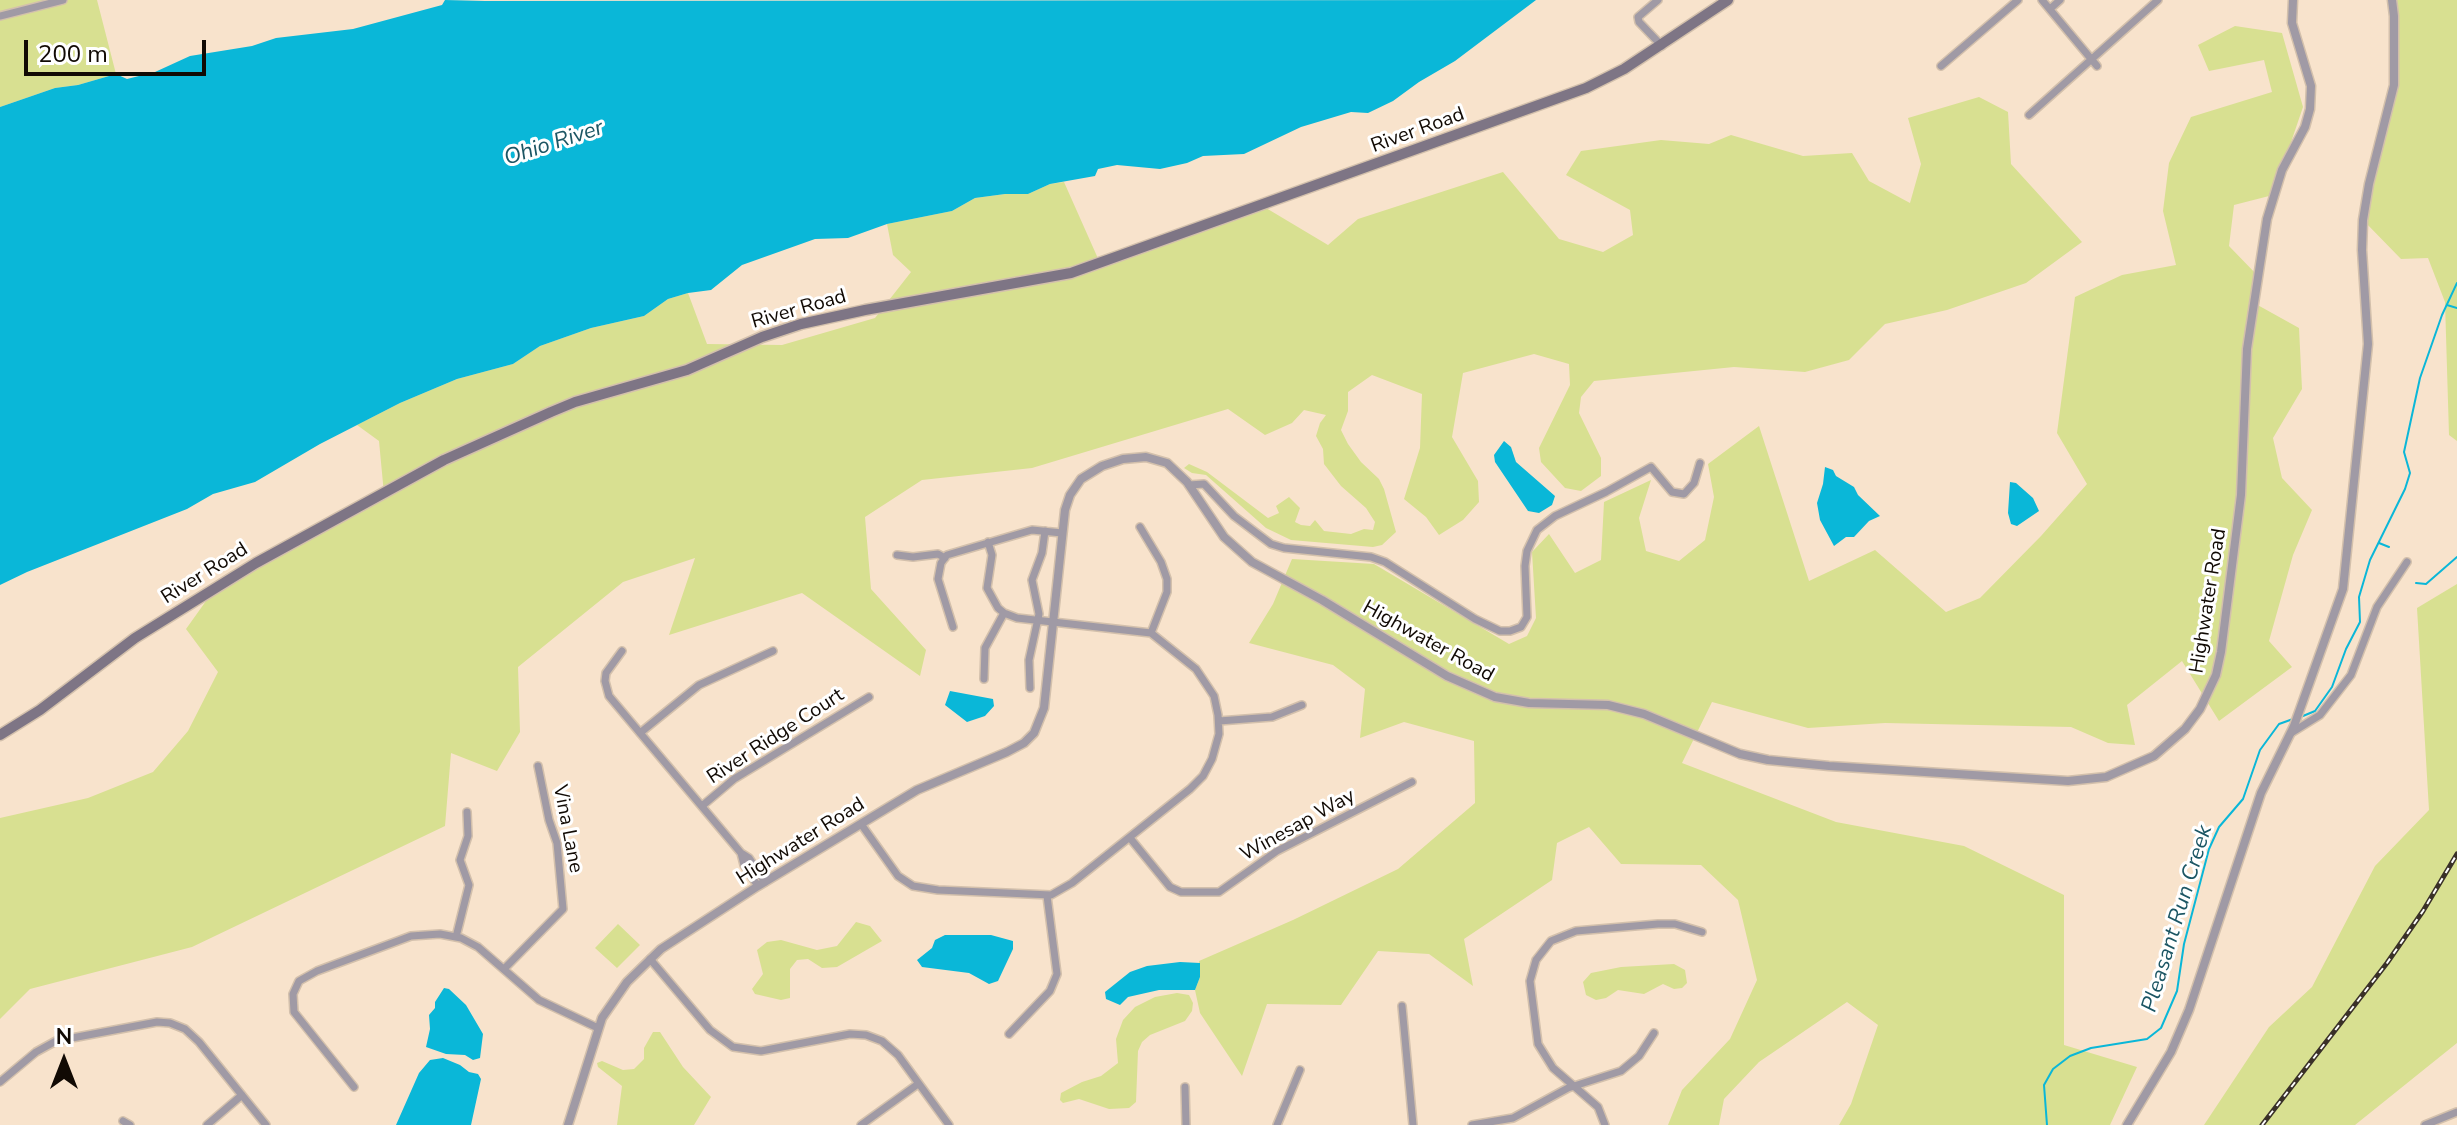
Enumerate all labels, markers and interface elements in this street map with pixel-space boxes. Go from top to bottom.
scale bar [28,24,210,74]
text: 200 m [38,38,108,70]
street label: River Road [1368,103,1468,159]
water label: Ohio River [501,116,607,172]
street label: River Road [749,285,849,335]
street label: Highwater Road [2186,527,2232,675]
street label: River Road [157,538,253,610]
street label: Highwater Road [1358,596,1498,688]
street label: River Ridge Court [703,684,849,790]
street label: Vina Lane [547,783,587,875]
street label: Winesap Way [1236,785,1360,867]
street label: Highwater Road [733,793,869,891]
water label: Pleasant Run Creek [2137,822,2219,1016]
north arrow [24,1021,104,1101]
text: N [56,1022,72,1052]

